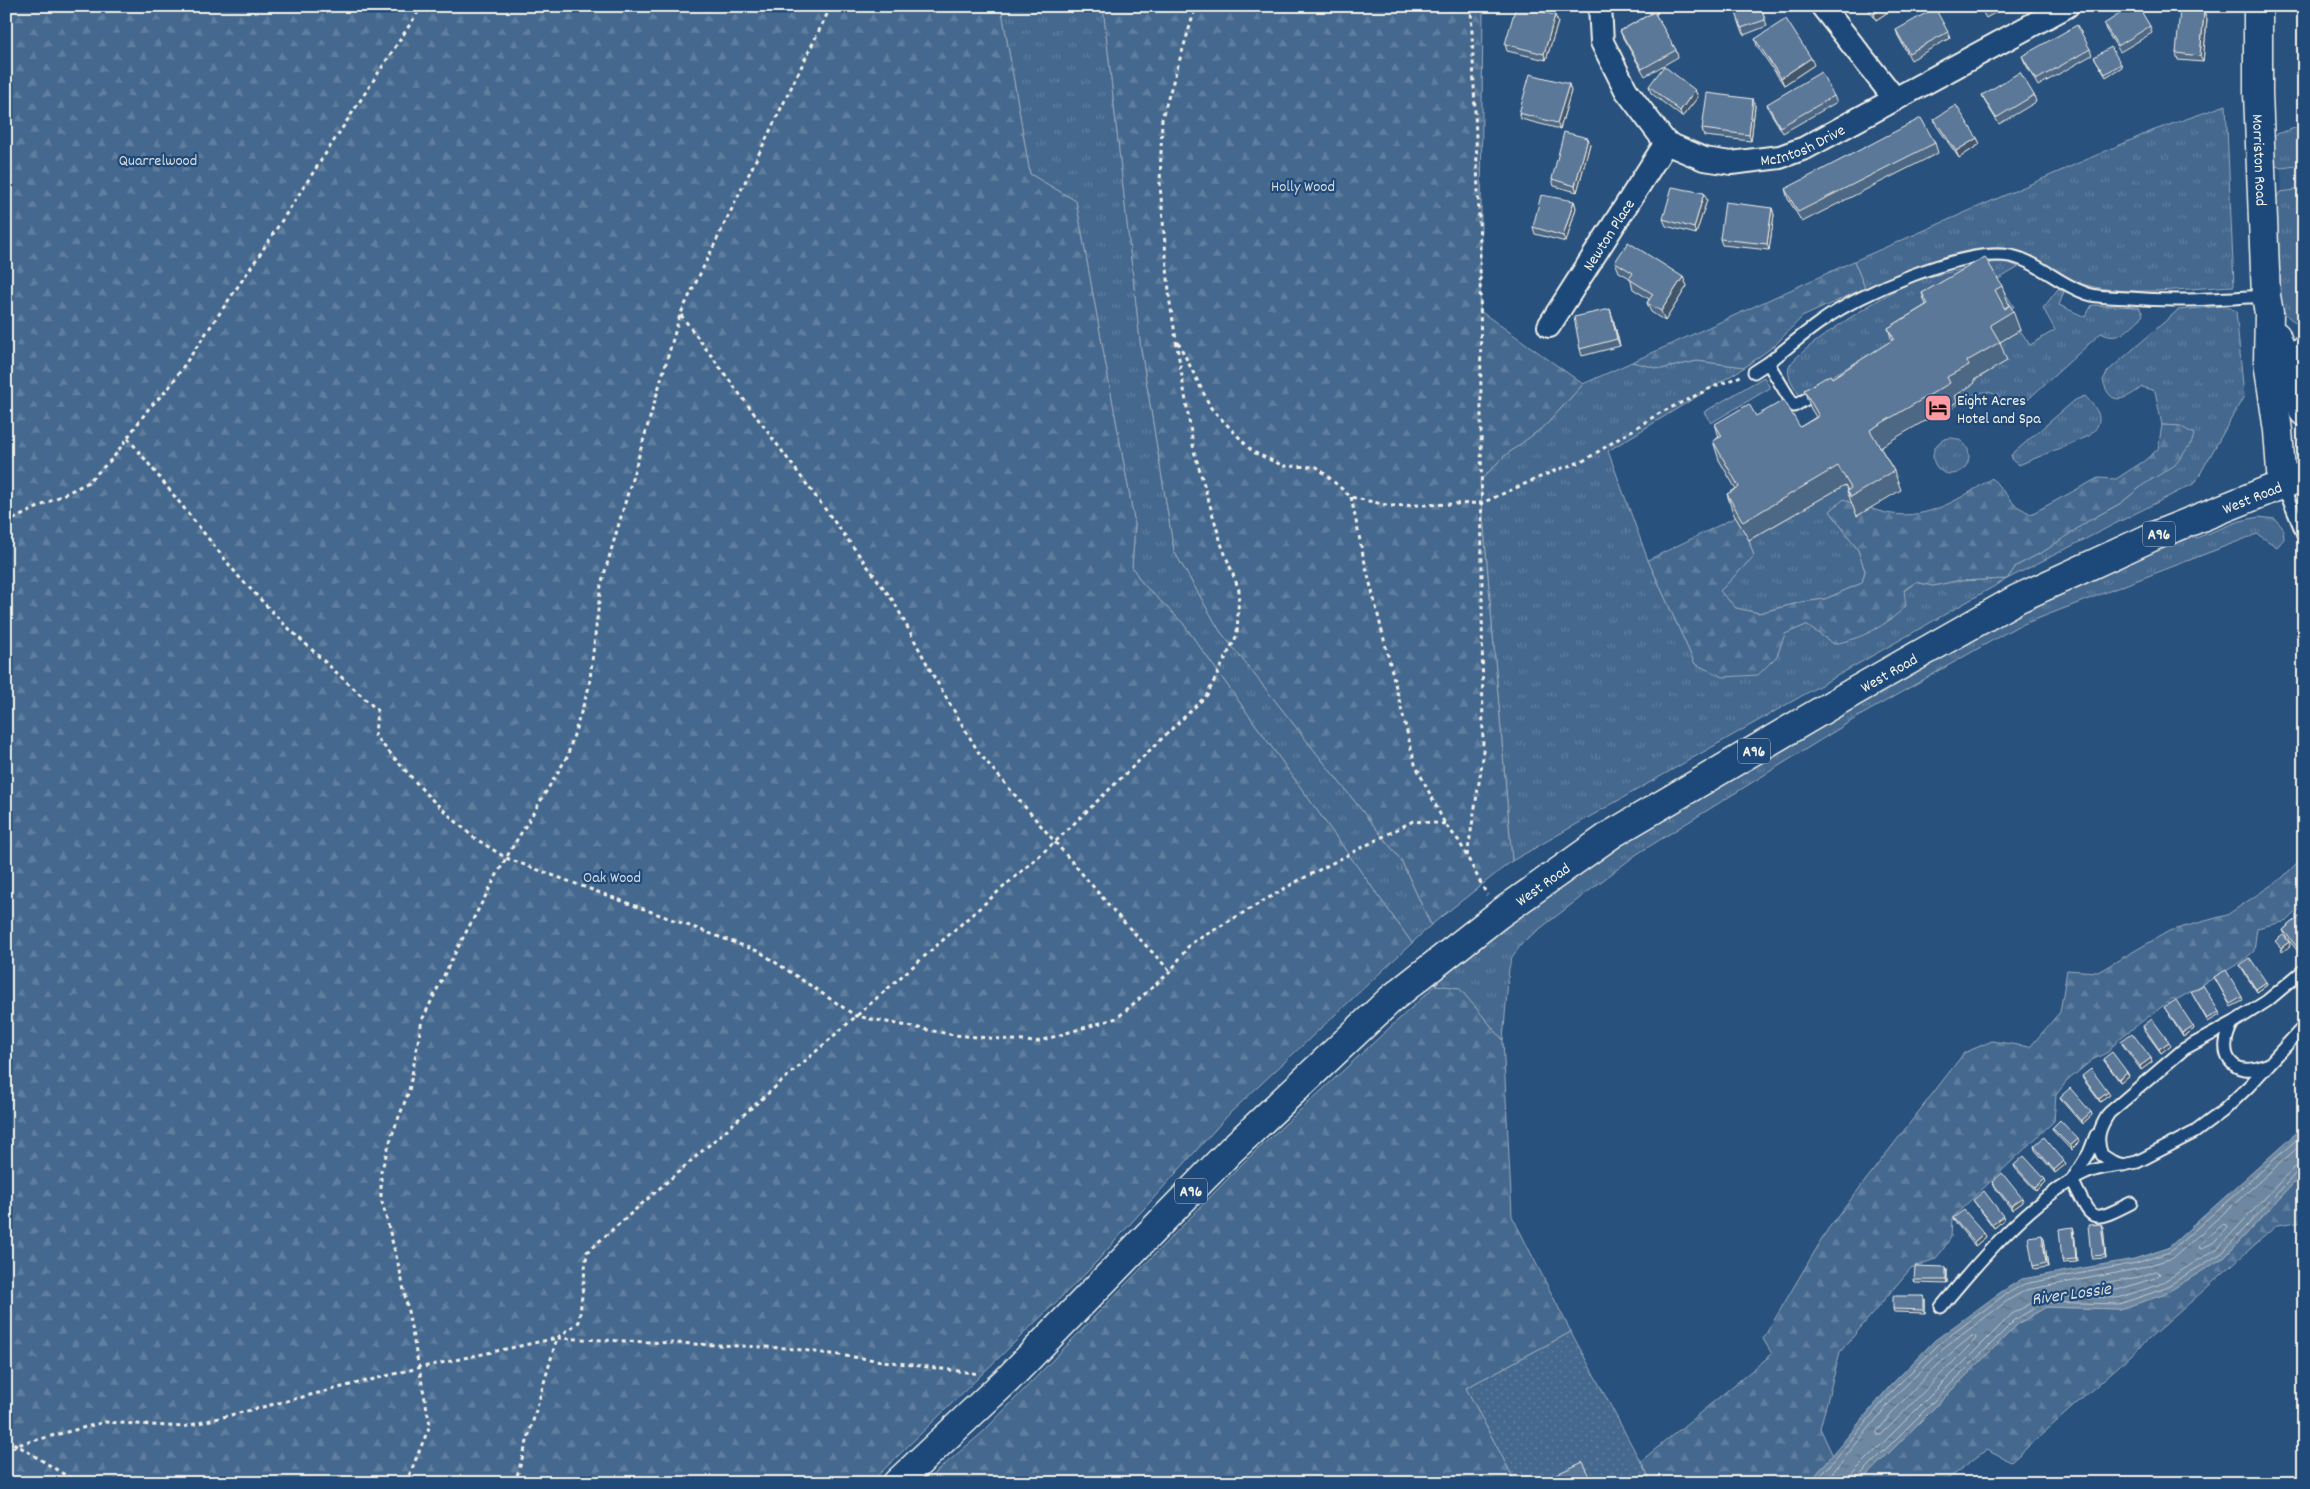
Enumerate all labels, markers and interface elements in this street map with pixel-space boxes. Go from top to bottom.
street label: Morriston Road [2245,114,2271,207]
street label: McIntosh Drive [1759,119,1850,173]
park label: Quarrelwood [119,150,197,173]
park label: Holly Wood [1271,176,1335,199]
street label: Newton Place [1578,195,1641,276]
place label: Eight Acres Hotel and Spa [1957,390,2041,431]
hotel icon: Eight Acres Hotel and Spa [1923,393,1953,423]
street label: West Road [2219,477,2286,521]
road number: A96 [2143,522,2175,546]
street label: West Road [1857,649,1922,700]
road number: A96 [1738,738,1770,764]
street label: West Road [1512,858,1576,913]
park label: Oak Wood [583,867,641,890]
road number: A96 [1175,1178,1207,1204]
water label: River Lossie [2030,1277,2114,1313]

